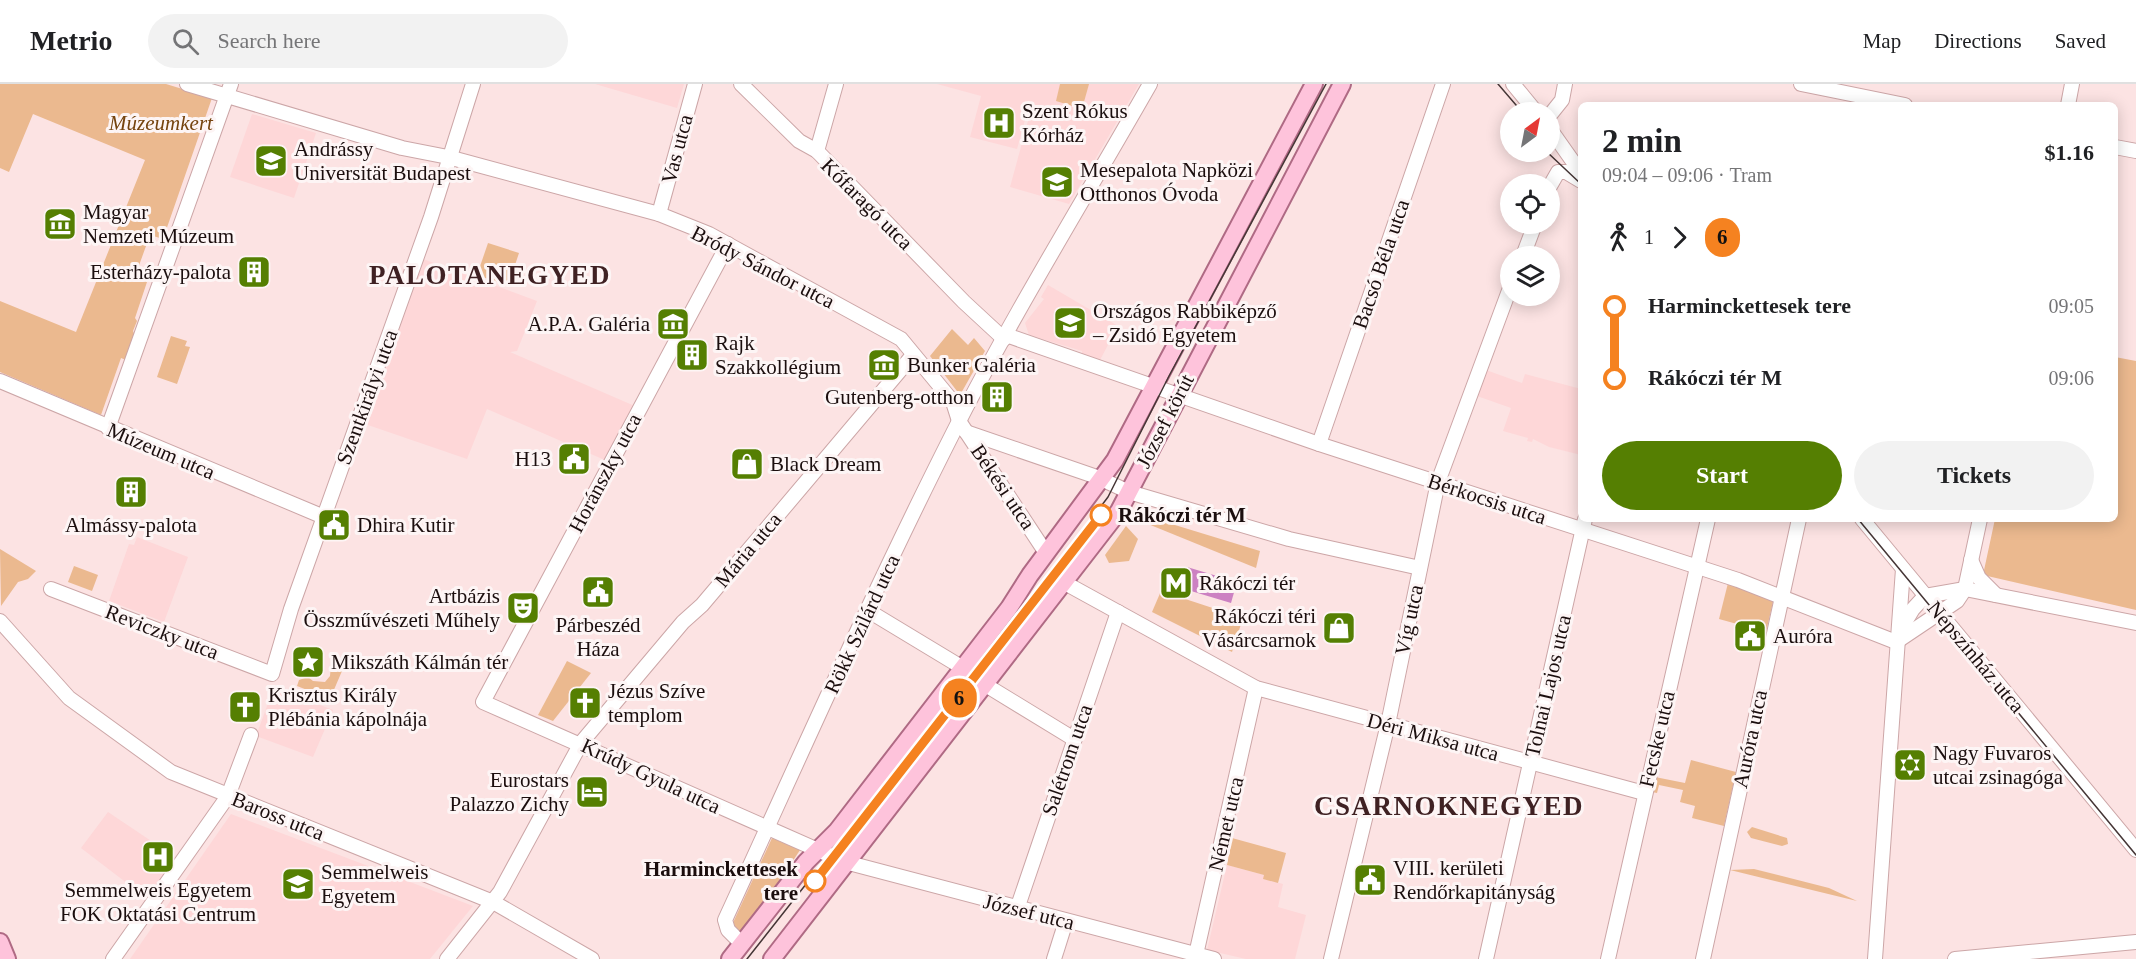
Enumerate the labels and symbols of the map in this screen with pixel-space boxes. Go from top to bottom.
place label: Szent Rókus Kórház [1022,99,1128,147]
north arrow [1500,102,1560,162]
hospital icon: Szent Rókus Kórház [981,105,1017,141]
park label: Múzeumkert [108,111,214,135]
street label: Vas utca [656,111,698,186]
place label: Andrássy Universität Budapest [294,137,471,185]
school or university icon: Andrássy Universität Budapest [253,143,289,179]
street label: Kőfaragó utca [816,153,918,255]
place label: Mesepalota Napközi Otthonos Óvoda [1080,158,1253,206]
school or university icon: Mesepalota Napközi Otthonos Óvoda [1039,164,1075,200]
street label: Bacsó Béla utca [1348,195,1415,332]
place label: Magyar Nemzeti Múzeum [83,200,234,248]
museum icon: Magyar Nemzeti Múzeum [42,206,78,242]
street label: Bródy Sándor utca [687,221,839,314]
building icon: Esterházy-palota [236,254,272,290]
place label: Esterházy-palota [90,260,232,284]
district label: PALOTANEGYED [369,260,611,290]
place label: Országos Rabbiképző – Zsidó Egyetem [1092,299,1277,347]
school or university icon: Országos Rabbiképző – Zsidó Egyetem [1052,305,1088,341]
museum icon: A.P.A. Galéria [655,306,691,342]
place label: A.P.A. Galéria [528,312,651,336]
street label: Szentkirályi utca [331,326,403,468]
place label: Rajk Szakkollégium [715,331,841,379]
building icon: Rajk Szakkollégium [674,337,710,373]
museum icon: Bunker Galéria [866,347,902,383]
place label: Bunker Galéria [907,353,1037,377]
street label: József körút [1131,370,1199,472]
building icon: Gutenberg-otthon [979,379,1015,415]
place label: Gutenberg-otthon [825,385,974,409]
street label: Horánszky utca [564,409,647,537]
street label: Múzeum utca [103,418,219,485]
street label: Békési utca [966,440,1041,535]
public building icon: H13 [556,441,592,477]
shop icon: Black Dream [729,446,765,482]
place label: H13 [515,447,551,471]
place label: Black Dream [770,452,881,476]
street label: Bérkocsis utca [1425,469,1550,530]
building icon: Almássy-palota [113,474,149,510]
place label: Rákóczi tér M [1118,503,1246,527]
marker: Rákóczi tér M [1090,504,1112,526]
public building icon: Dhira Kutir [316,507,352,543]
street label: Mária utca [710,507,787,592]
place label: Almássy-palota [65,513,198,537]
place label: Dhira Kutir [357,513,454,537]
street label: Rökk Szilárd utca [819,550,905,697]
metro station icon: Rákóczi tér [1158,565,1194,601]
place label: Rákóczi tér [1199,571,1295,595]
public building icon: Párbeszéd Háza [580,574,616,610]
street label: Víg utca [1390,582,1428,658]
place label: Artbázis Összművészeti Műhely [303,584,501,632]
theatre icon: Artbázis Összművészeti Műhely [505,590,541,626]
street label: Népszínház utca [1922,596,2030,718]
street label: Reviczky utca [102,599,223,665]
place label: Rákóczi téri Vásárcsarnok [1202,604,1316,652]
shop icon: Rákóczi téri Vásárcsarnok [1321,610,1357,646]
street label: Tolnai Lajos utca [1520,612,1576,760]
place label: Párbeszéd Háza [555,613,641,661]
public building icon: Auróra [1732,618,1768,654]
place label: Auróra [1773,624,1833,648]
place icon: Mikszáth Kálmán tér [290,644,326,680]
place label: Mikszáth Kálmán tér [331,650,508,674]
line badge: 6 [940,678,978,718]
place label: Jézus Szíve templom [608,679,705,727]
place label: Krisztus Király Plébánia kápolnája [268,683,428,731]
church icon: Jézus Szíve templom [567,685,603,721]
street label: Auróra utca [1728,687,1772,790]
street label: Fecske utca [1634,688,1680,790]
church icon: Krisztus Király Plébánia kápolnája [227,689,263,725]
street label: Salétrom utca [1037,701,1097,819]
street label: Déri Miksa utca [1365,708,1502,766]
street label: Krúdy Gyula utca [578,733,725,819]
place label: Nagy Fuvaros utcai zsinagóga [1933,741,2064,789]
synagogue icon: Nagy Fuvaros utcai zsinagóga [1892,747,1928,783]
place label: Eurostars Palazzo Zichy [449,768,569,816]
hotel icon: Eurostars Palazzo Zichy [574,774,610,810]
street label: Német utca [1203,774,1249,874]
street label: Baross utca [228,787,328,846]
district label: CSARNOKNEGYED [1314,791,1584,821]
hospital icon: Semmelweis Egyetem FOK Oktatási Centrum [140,839,176,875]
place label: VIII. kerületi Rendőrkapitányság [1393,856,1556,904]
place label: Harminckettesek tere [644,857,798,905]
place label: Semmelweis Egyetem [321,860,428,908]
public building icon: VIII. kerületi Rendőrkapitányság [1352,862,1388,898]
school or university icon: Semmelweis Egyetem [280,866,316,902]
marker: Harminckettesek tere [804,870,826,892]
place label: Semmelweis Egyetem FOK Oktatási Centrum [60,878,256,926]
street label: József utca [981,889,1078,935]

